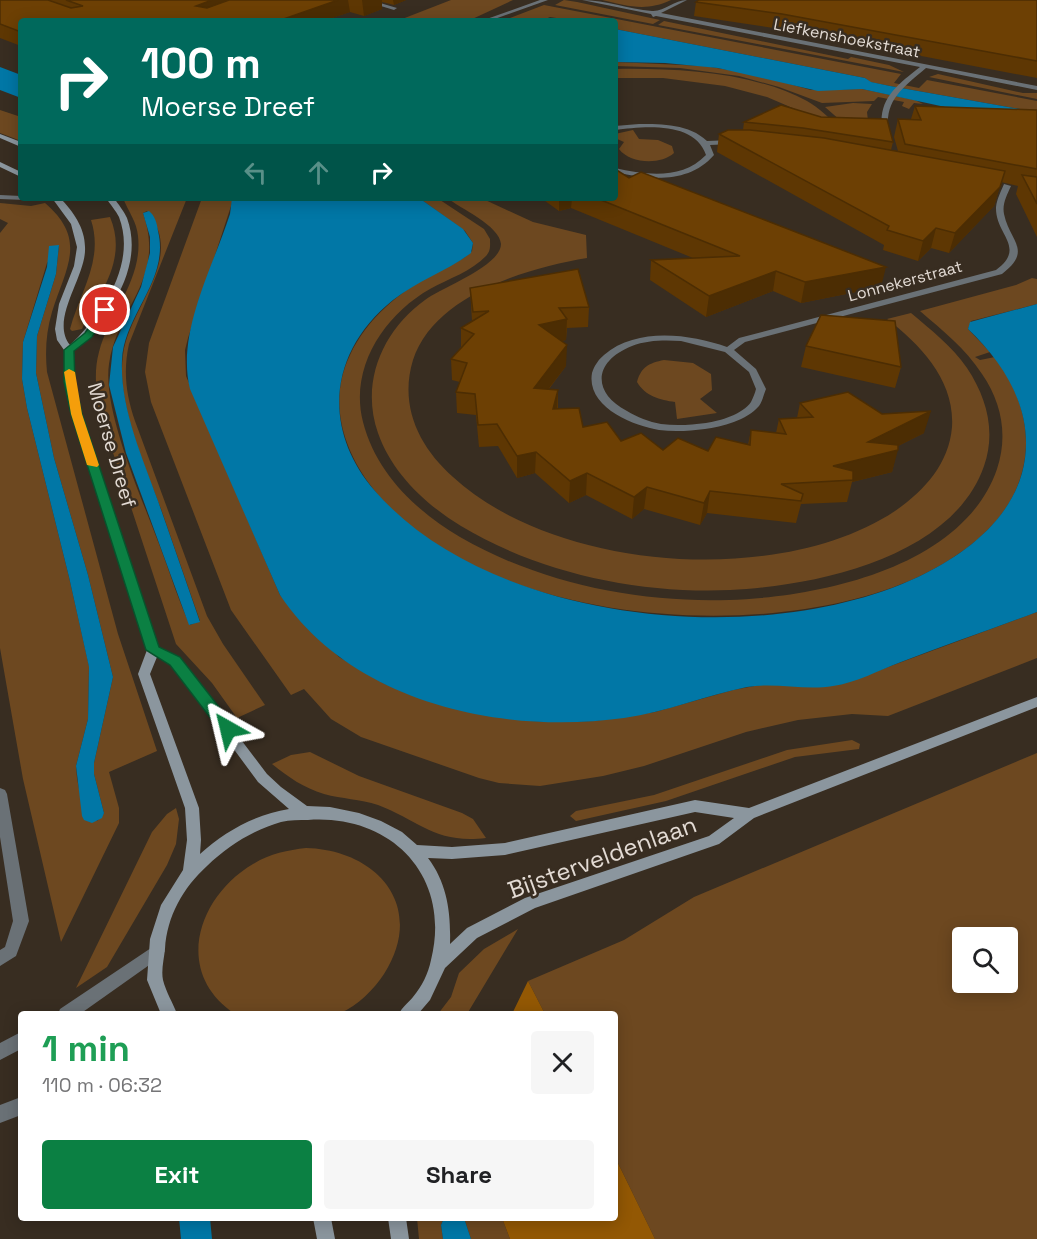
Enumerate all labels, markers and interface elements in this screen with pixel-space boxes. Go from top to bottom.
street label: Liefkenshoekstraat [772,13,922,63]
text: 100 m [141,37,261,90]
icon: right [42,42,120,120]
text: Moerse Dreef [141,89,315,124]
icon: left [239,156,272,189]
icon: ahead [302,156,335,189]
icon: right [365,156,398,189]
street label: Lonnekerstraat [845,256,965,306]
pin [79,284,130,335]
icon: arrive [88,293,121,326]
street label: Moerse Dreef [82,379,142,511]
position arrow [196,697,260,761]
street label: Bijsterveldenlaan [503,808,701,906]
map controls [952,927,1018,993]
button: search [952,927,1018,993]
text: 1 min [42,1026,130,1072]
button: close [531,1031,594,1094]
text: 110 m · 06:32 [42,1072,162,1098]
button: Exit [42,1140,312,1209]
button: Share [324,1140,594,1209]

